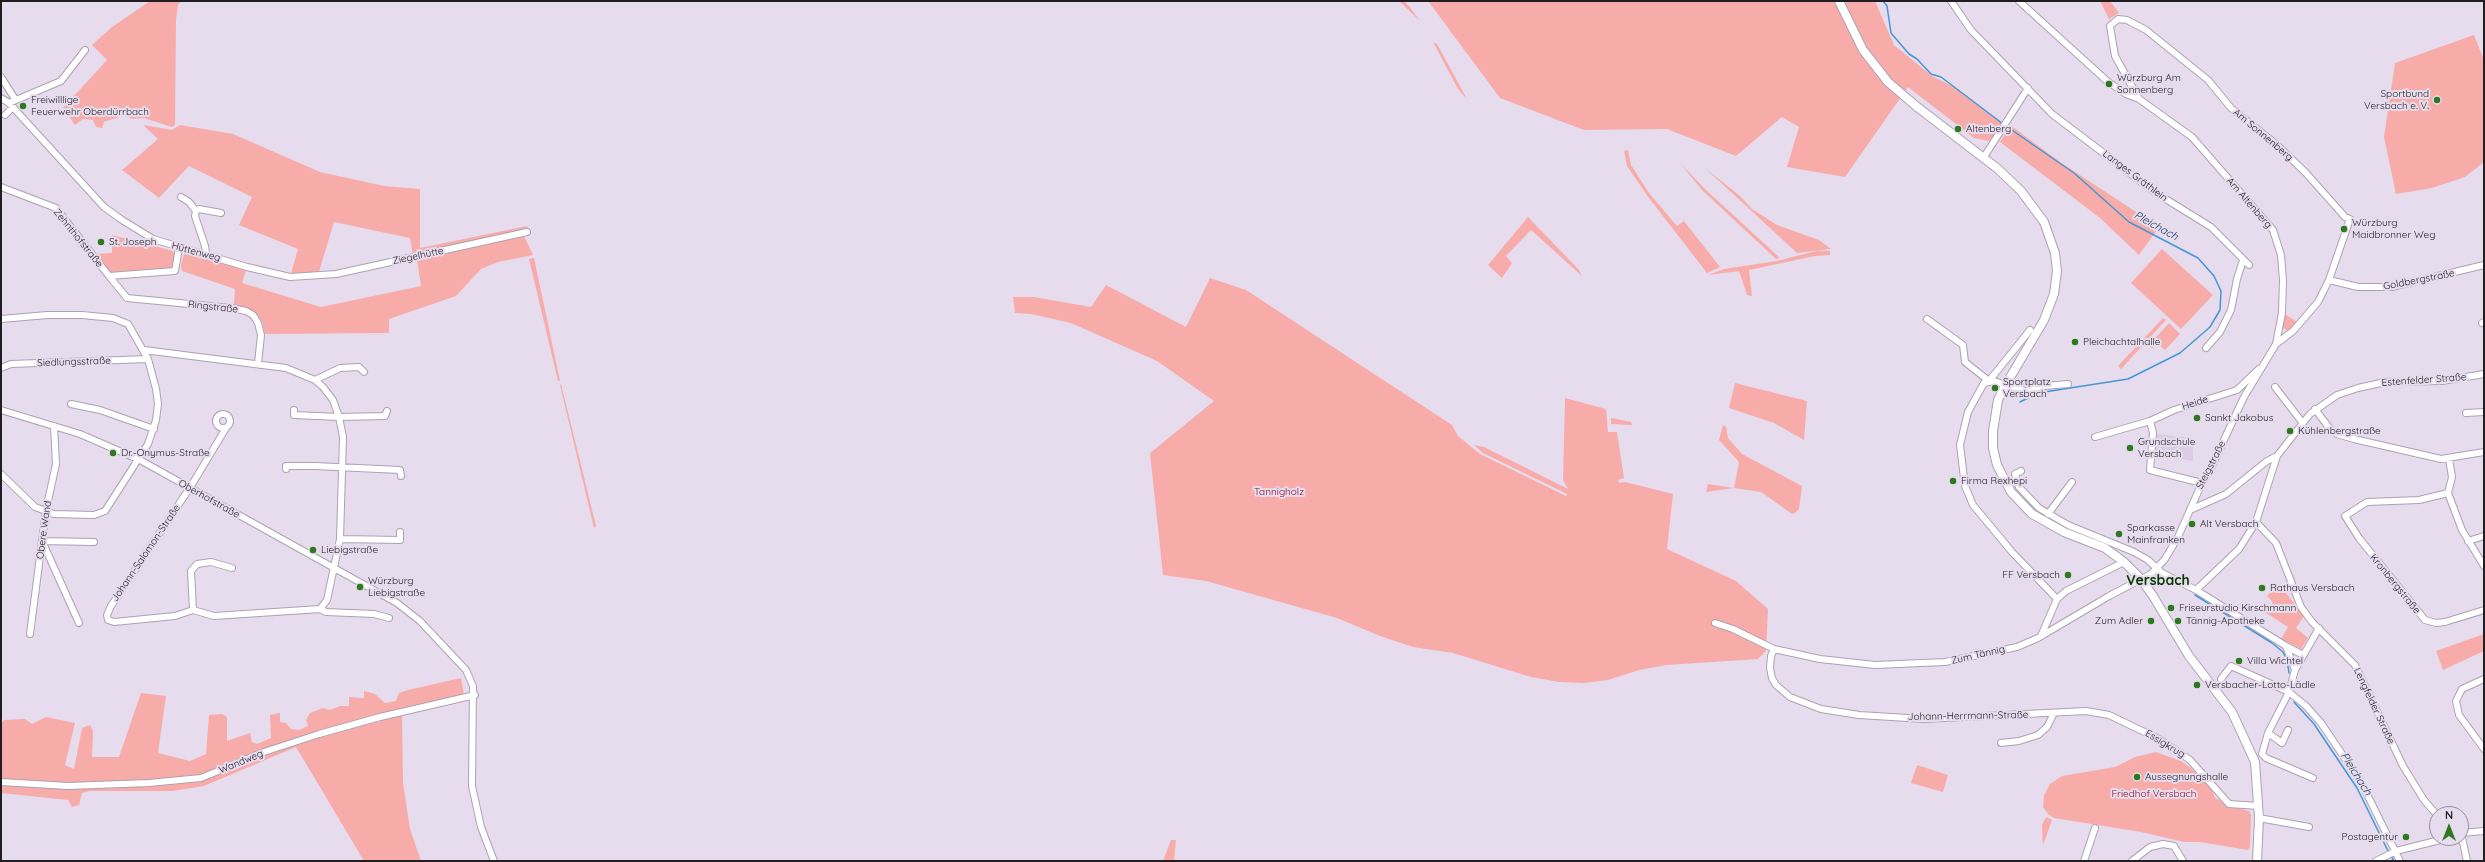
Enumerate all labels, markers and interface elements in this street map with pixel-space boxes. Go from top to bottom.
place label: Würzburg Am Sonnenberg [2117,72,2181,96]
marker: Würzburg Am Sonnenberg [2104,79,2114,89]
place label: Sportbund Versbach e. V. [2364,88,2429,112]
place label: Freiwilllige Feuerwehr Oberdürrbach [31,94,149,118]
marker: Sportbund Versbach e. V. [2432,95,2442,105]
marker: Freiwilllige Feuerwehr Oberdürrbach [18,101,28,111]
street label: Am Sonnenberg [2231,106,2295,164]
place label: Altenberg [1966,123,2011,135]
marker: Altenberg [1953,124,1963,134]
street label: Langes Gräthlein [2100,148,2170,204]
street label: Am Altenberg [2224,175,2274,231]
street label: Zehnthofstraße [51,206,105,270]
water label: Pleichach [2132,209,2180,243]
place label: Würzburg Maidbronner Weg [2352,217,2435,240]
marker: Würzburg Maidbronner Weg [2339,224,2349,234]
place label: St. Joseph [109,236,156,248]
marker: St. Joseph [96,237,106,247]
street label: Hüttenweg [170,240,222,264]
street label: Ziegelhütte [391,245,445,267]
street label: Goldbergstraße [2382,267,2456,293]
street label: Ringstraße [187,298,239,316]
place label: Pleichachtalhalle [2083,336,2160,348]
marker: Pleichachtalhalle [2070,337,2080,347]
street label: Siedlungsstraße [37,355,111,369]
street label: Estenfelder Straße [2381,371,2467,389]
place label: Sportplatz Versbach [2003,376,2051,400]
marker: Sportplatz Versbach [1990,383,2000,393]
street label: Heide [2180,393,2210,413]
place label: Sankt Jakobus [2205,412,2273,424]
marker: Sankt Jakobus [2192,413,2202,423]
place label: Kühlenbergstraße [2298,425,2381,437]
marker: Kühlenbergstraße [2285,426,2295,436]
place label: Grundschule Versbach [2138,436,2195,460]
street label: Steigstraße [2194,439,2228,491]
marker: Grundschule Versbach [2125,443,2135,453]
place label: Dr.-Onymus-Straße [121,447,210,459]
marker: Dr.-Onymus-Straße [108,448,118,458]
place label: Firma Rexhepi [1961,475,2027,487]
marker: Firma Rexhepi [1948,476,1958,486]
street label: Oberhofstraße [176,477,242,521]
park label: Tannigholz [1254,486,1304,498]
street label: Obere Wand [34,500,54,560]
street label: Johann-Salomon-Straße [109,502,183,604]
place label: Alt Versbach [2200,518,2258,530]
marker: Alt Versbach [2187,519,2197,529]
place label: Sparkasse Mainfranken [2127,522,2185,546]
marker: Sparkasse Mainfranken [2114,529,2124,539]
place label: Liebigstraße [321,544,378,556]
marker: Liebigstraße [308,545,318,555]
street label: Kronbergstraße [2367,552,2423,616]
place label: FF Versbach [2002,569,2060,581]
marker: FF Versbach [2063,570,2073,580]
district label: Versbach [2126,573,2190,589]
place label: Würzburg Liebigstraße [368,575,425,598]
marker: Würzburg Liebigstraße [355,582,365,592]
place label: Rathaus Versbach [2270,582,2355,594]
marker: Rathaus Versbach [2257,583,2267,593]
place label: Friseurstudio Kirschmann [2179,602,2296,614]
marker: Friseurstudio Kirschmann [2166,603,2176,613]
place label: Zum Adler [2095,615,2143,627]
place label: Tännig-Apotheke [2186,615,2265,627]
marker: Zum Adler [2146,616,2156,626]
marker: Tännig-Apotheke [2173,616,2183,626]
street label: Zum Tännig [1950,643,2006,667]
place label: Villa Wichtel [2247,655,2303,667]
marker: Villa Wichtel [2234,656,2244,666]
street label: Lengfelder Straße [2351,666,2397,746]
place label: Versbacher-Lotto-Lädle [2205,679,2315,691]
marker: Versbacher-Lotto-Lädle [2192,680,2202,690]
street label: Johann-Herrmann-Straße [1908,709,2028,723]
street label: Essigkrug [2143,727,2187,761]
street label: Wandweg [217,748,265,776]
water label: Pleichach [2338,750,2374,798]
place label: Aussegnungshalle [2145,771,2228,783]
marker: Aussegnungshalle [2132,772,2142,782]
park label: Friedhof Versbach [2112,788,2196,800]
north arrow [2429,806,2469,846]
text: N [2445,808,2453,822]
place label: Postagentur [2342,831,2398,843]
marker: Postagentur [2401,832,2411,842]

